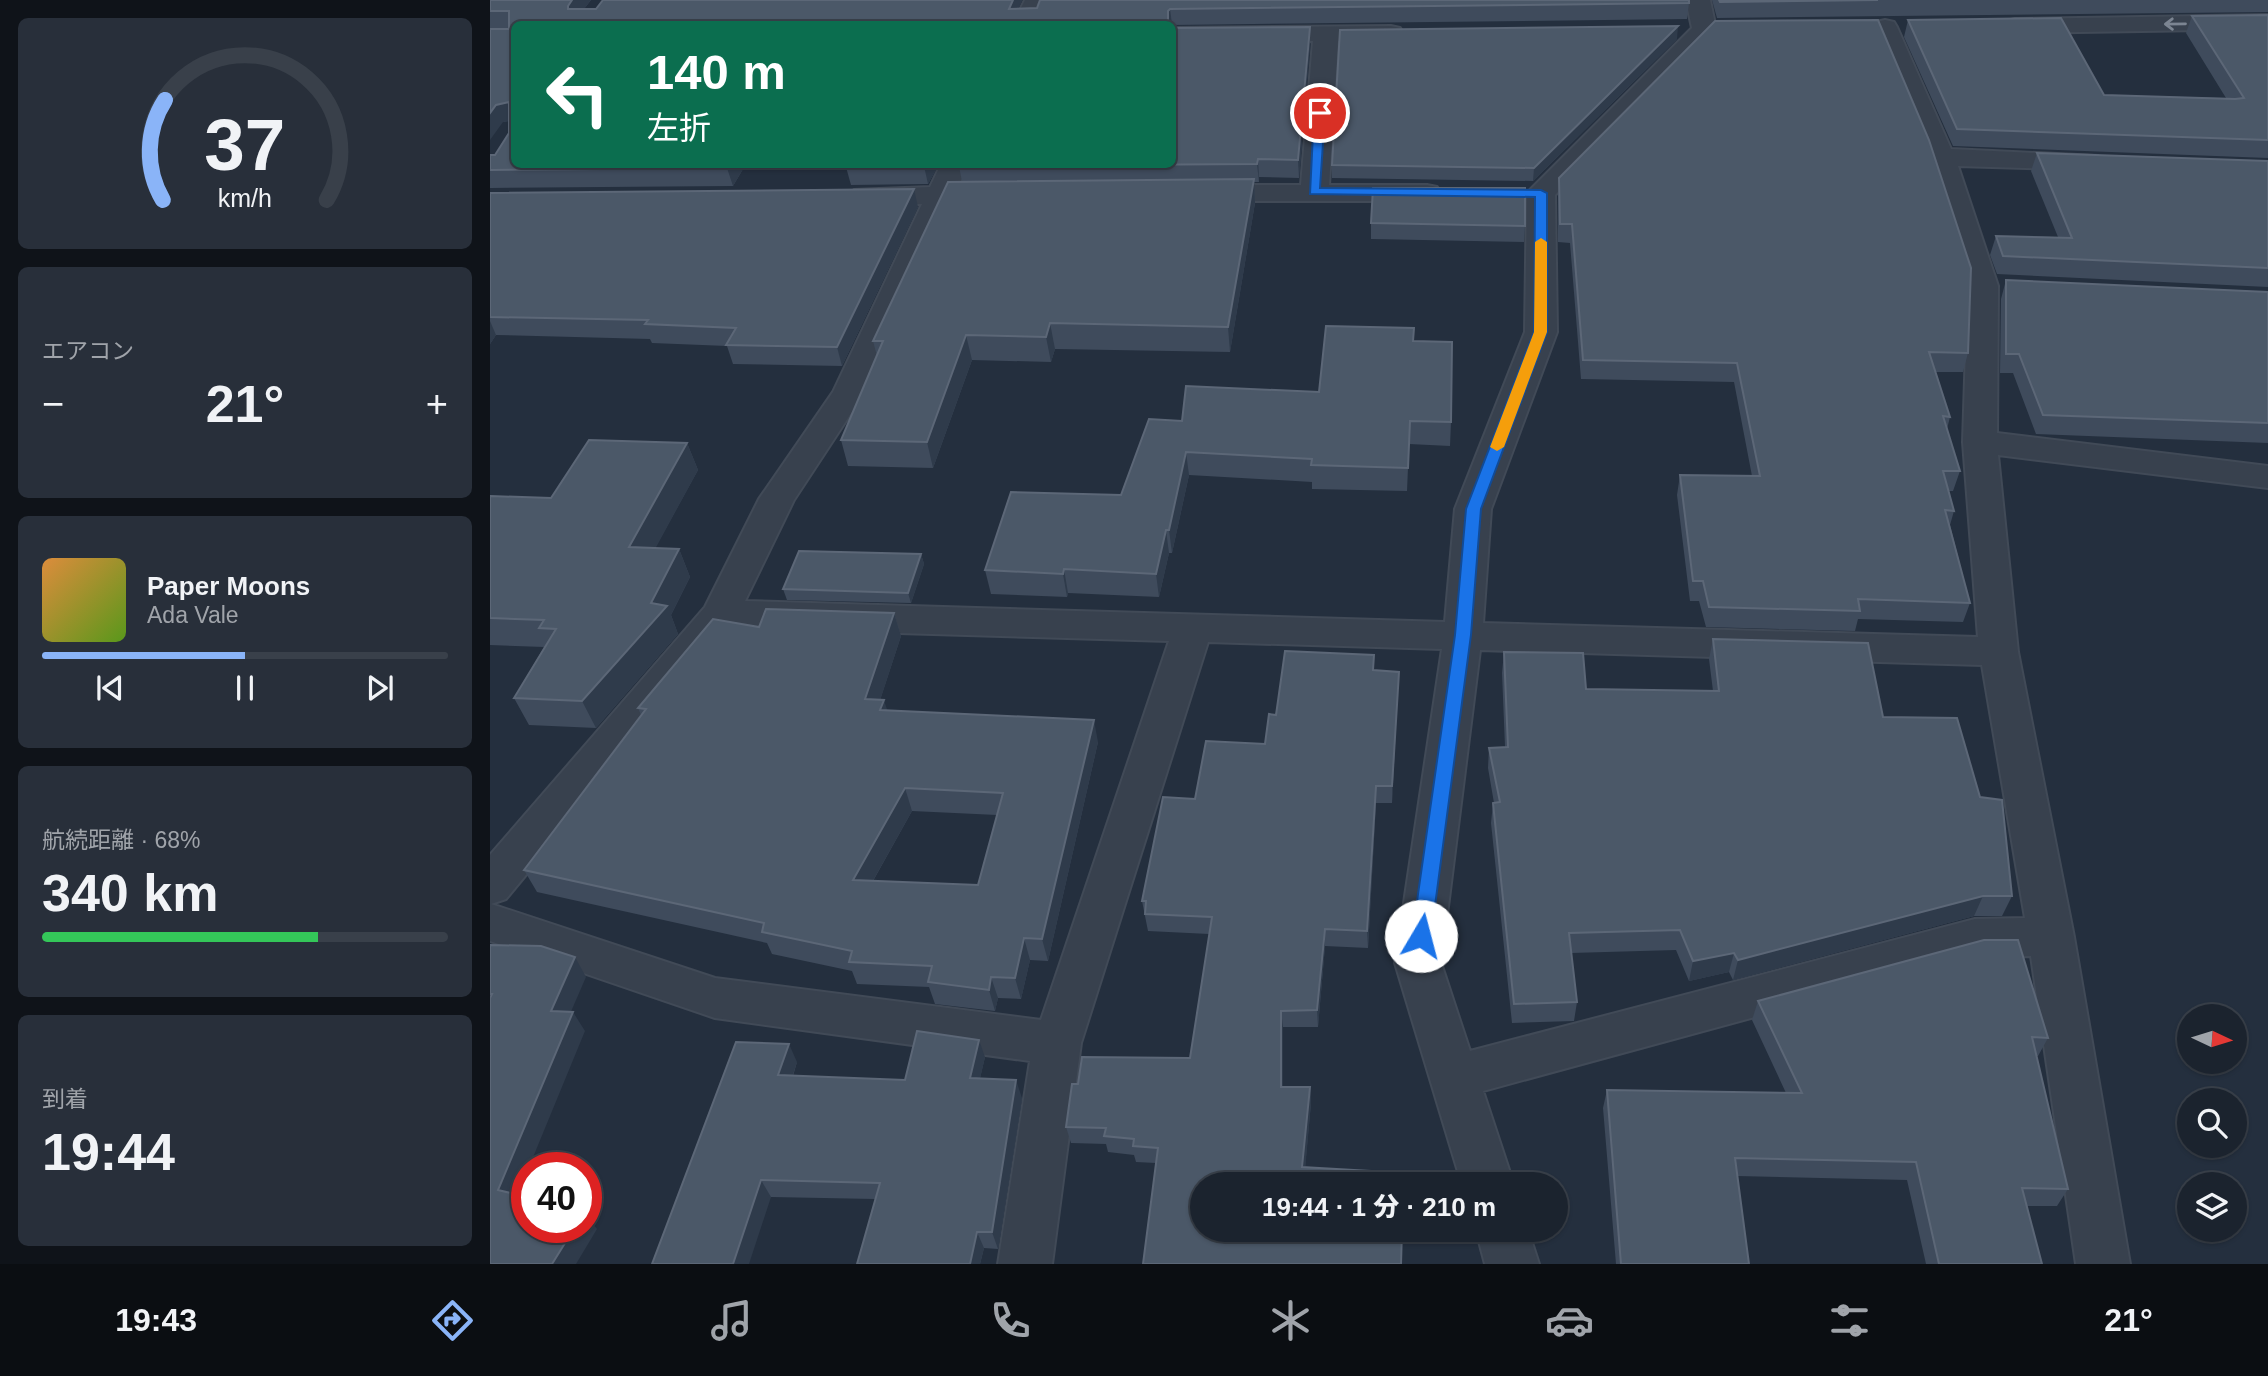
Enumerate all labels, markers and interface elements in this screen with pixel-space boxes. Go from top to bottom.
one-way arrow [2164,17,2187,31]
text: 140 m [647,45,786,99]
icon: left [532,49,623,140]
pin [1290,83,1350,143]
icon: arrive [1301,94,1339,132]
text: 37 [205,104,285,185]
text: 左折 [647,110,711,146]
text: km/h [218,183,272,211]
text: エアコン [42,338,134,364]
text: 21° [206,375,284,433]
text: − [42,383,64,425]
text: + [426,383,448,425]
text: Paper Moons [147,571,310,601]
text: Ada Vale [147,602,239,628]
icon: previous [91,669,129,707]
icon: pause [226,669,264,707]
icon: next [361,669,399,707]
text: 航続距離 · 68% [42,827,200,853]
text: 340 km [42,864,218,922]
position arrow [1384,899,1458,973]
north arrow [2177,1004,2247,1074]
map controls [2177,1004,2247,1242]
text: 到着 [42,1086,88,1112]
button: search [2177,1088,2247,1158]
text: 19:44 [42,1123,175,1181]
speed limit sign: 40 [511,1152,602,1243]
button: layers [2177,1172,2247,1242]
text: 19:44 · 1 分 · 210 m [1262,1192,1496,1222]
icon: directions [428,1296,477,1345]
icon: music [707,1296,756,1345]
icon: phone [986,1296,1035,1345]
icon: climate [1266,1296,1315,1345]
icon: car [1545,1296,1594,1345]
icon: filters [1825,1296,1874,1345]
text: 19:43 [115,1302,197,1338]
text: 21° [2104,1302,2153,1338]

